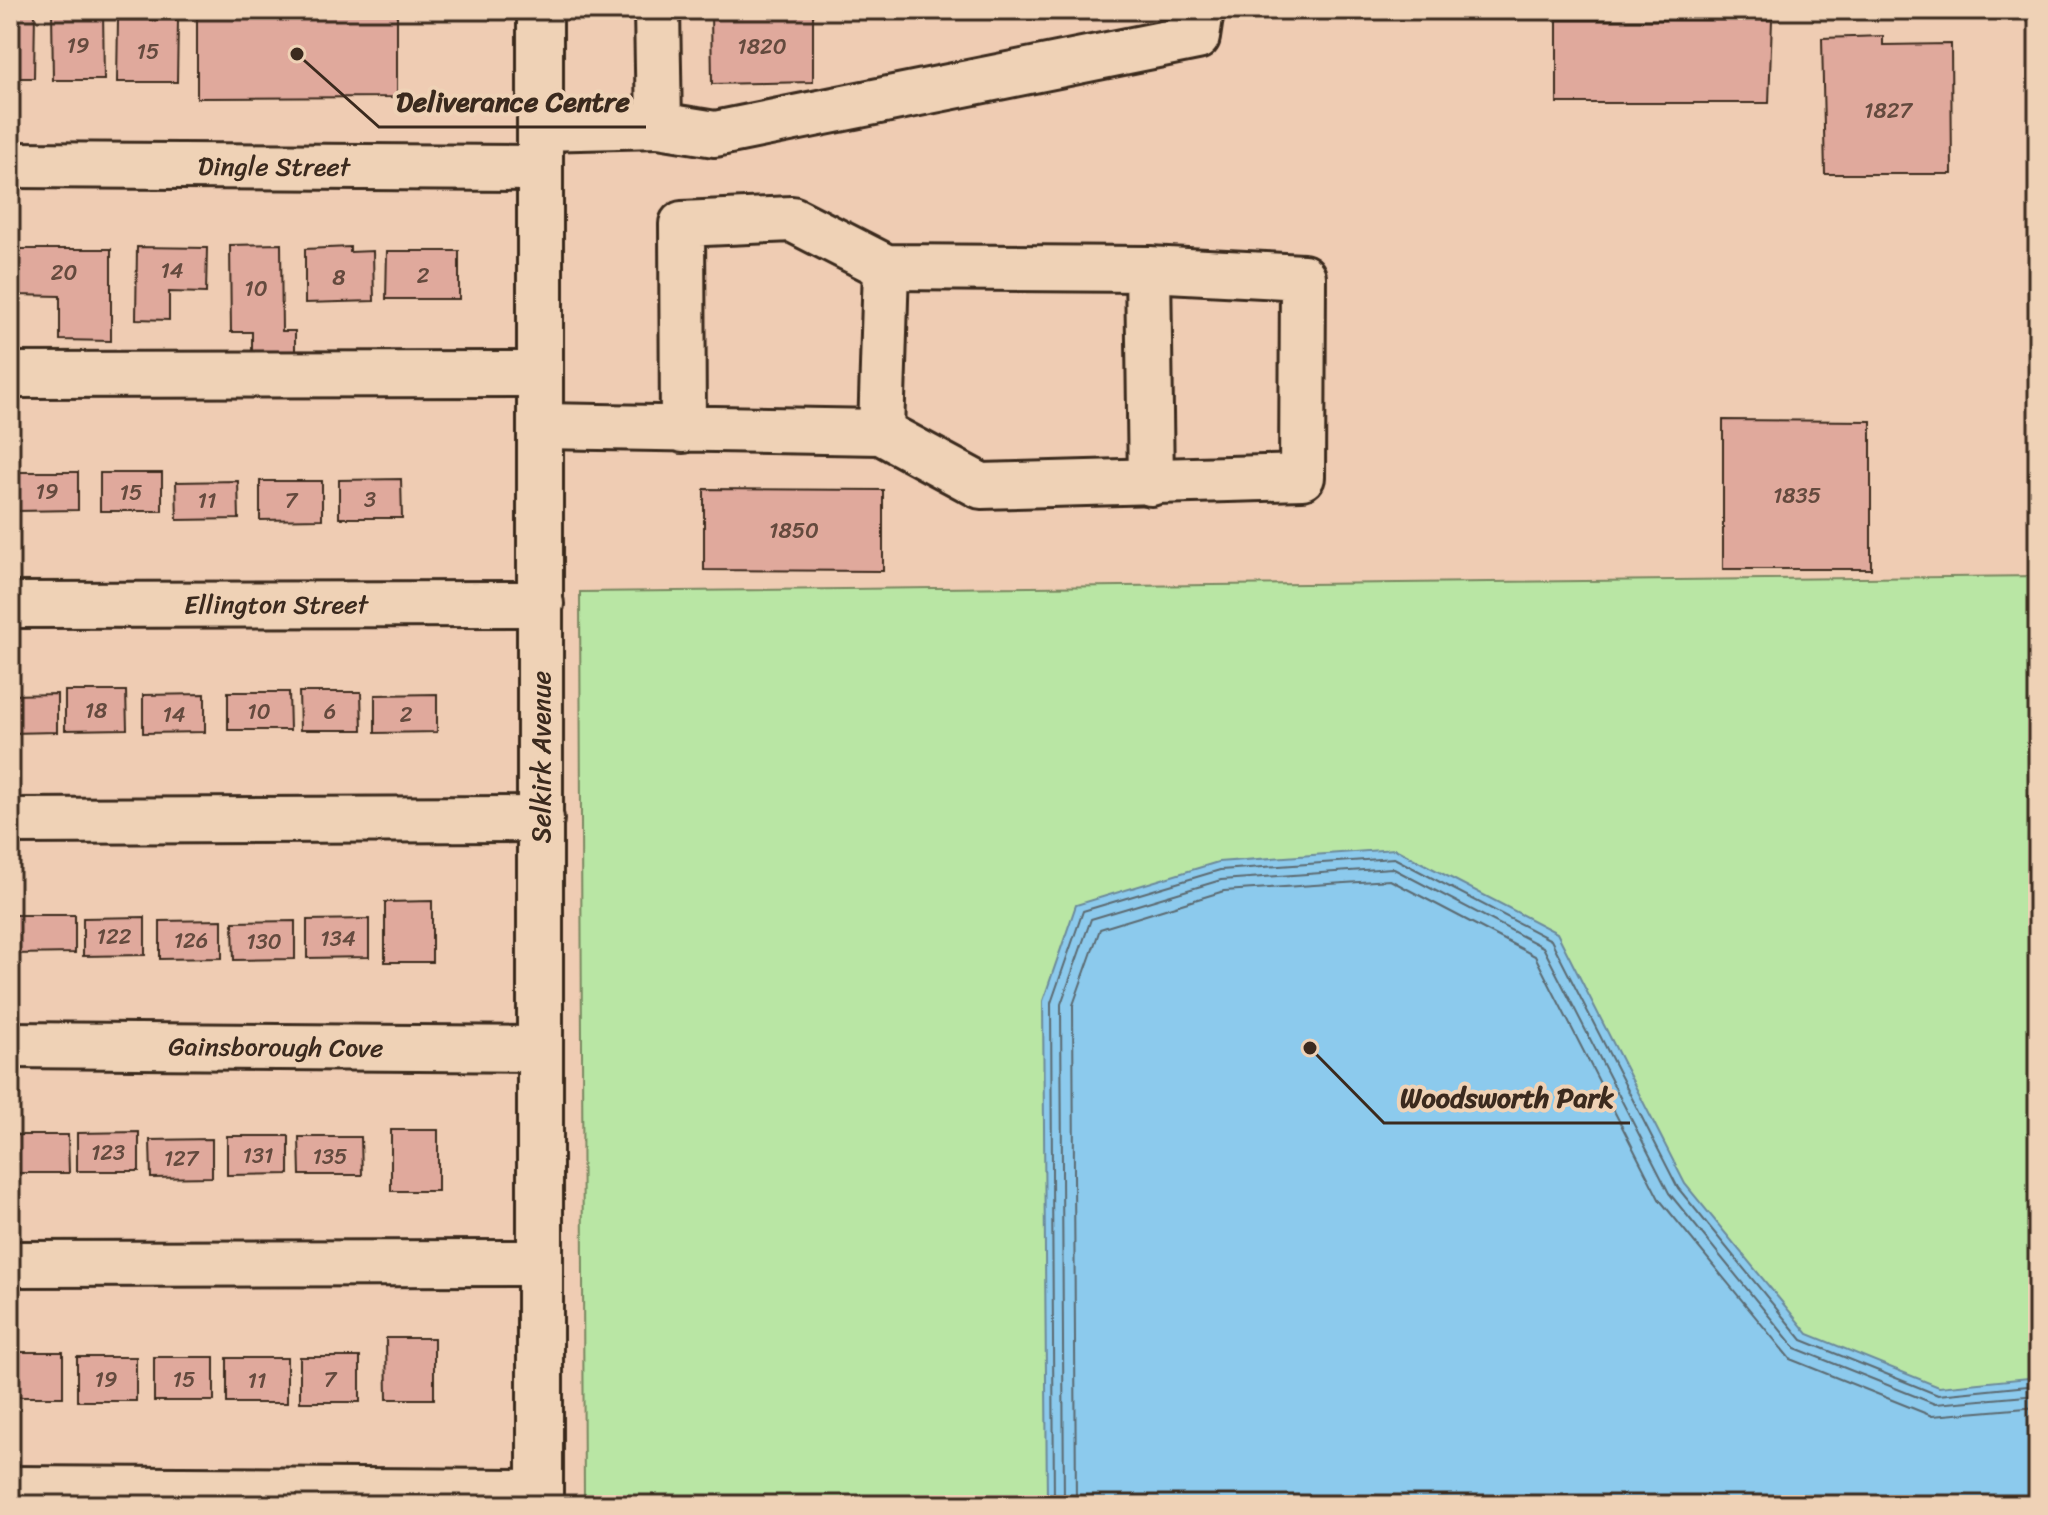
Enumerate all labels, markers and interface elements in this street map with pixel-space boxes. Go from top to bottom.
house number: 19 [67,26,89,65]
house number: 1820 [737,27,787,66]
house number: 15 [137,32,159,71]
callout: Deliverance Centre [379,75,646,127]
text: Deliverance Centre [396,77,631,126]
house number: 1827 [1864,91,1913,130]
street label: Dingle Street [198,143,352,190]
house number: 14 [160,251,184,290]
house number: 20 [51,253,77,292]
house number: 2 [417,256,430,295]
house number: 8 [332,258,346,297]
house number: 10 [244,269,268,308]
house number: 19 [36,472,58,511]
house number: 15 [120,473,142,512]
house number: 1835 [1773,476,1821,515]
house number: 3 [364,480,376,519]
house number: 11 [198,481,216,520]
house number: 7 [285,481,299,520]
house number: 1850 [769,511,819,550]
street label: Ellington Street [184,581,370,628]
street label: Selkirk Avenue [518,671,564,843]
house number: 18 [85,691,107,730]
house number: 10 [247,692,271,731]
house number: 6 [324,692,336,731]
house number: 14 [162,695,186,734]
house number: 2 [400,695,413,734]
house number: 122 [97,917,132,956]
house number: 134 [320,919,356,958]
house number: 126 [174,921,208,960]
house number: 130 [246,922,282,961]
street label: Gainsborough Cove [168,1023,384,1071]
callout: Woodsworth Park [1384,1071,1630,1123]
text: Woodsworth Park [1400,1073,1615,1122]
house number: 123 [91,1133,125,1172]
house number: 131 [243,1136,273,1175]
house number: 135 [313,1137,347,1176]
house number: 127 [164,1139,200,1178]
house number: 19 [95,1360,117,1399]
house number: 15 [173,1360,195,1399]
house number: 7 [324,1360,338,1399]
house number: 11 [248,1361,266,1400]

